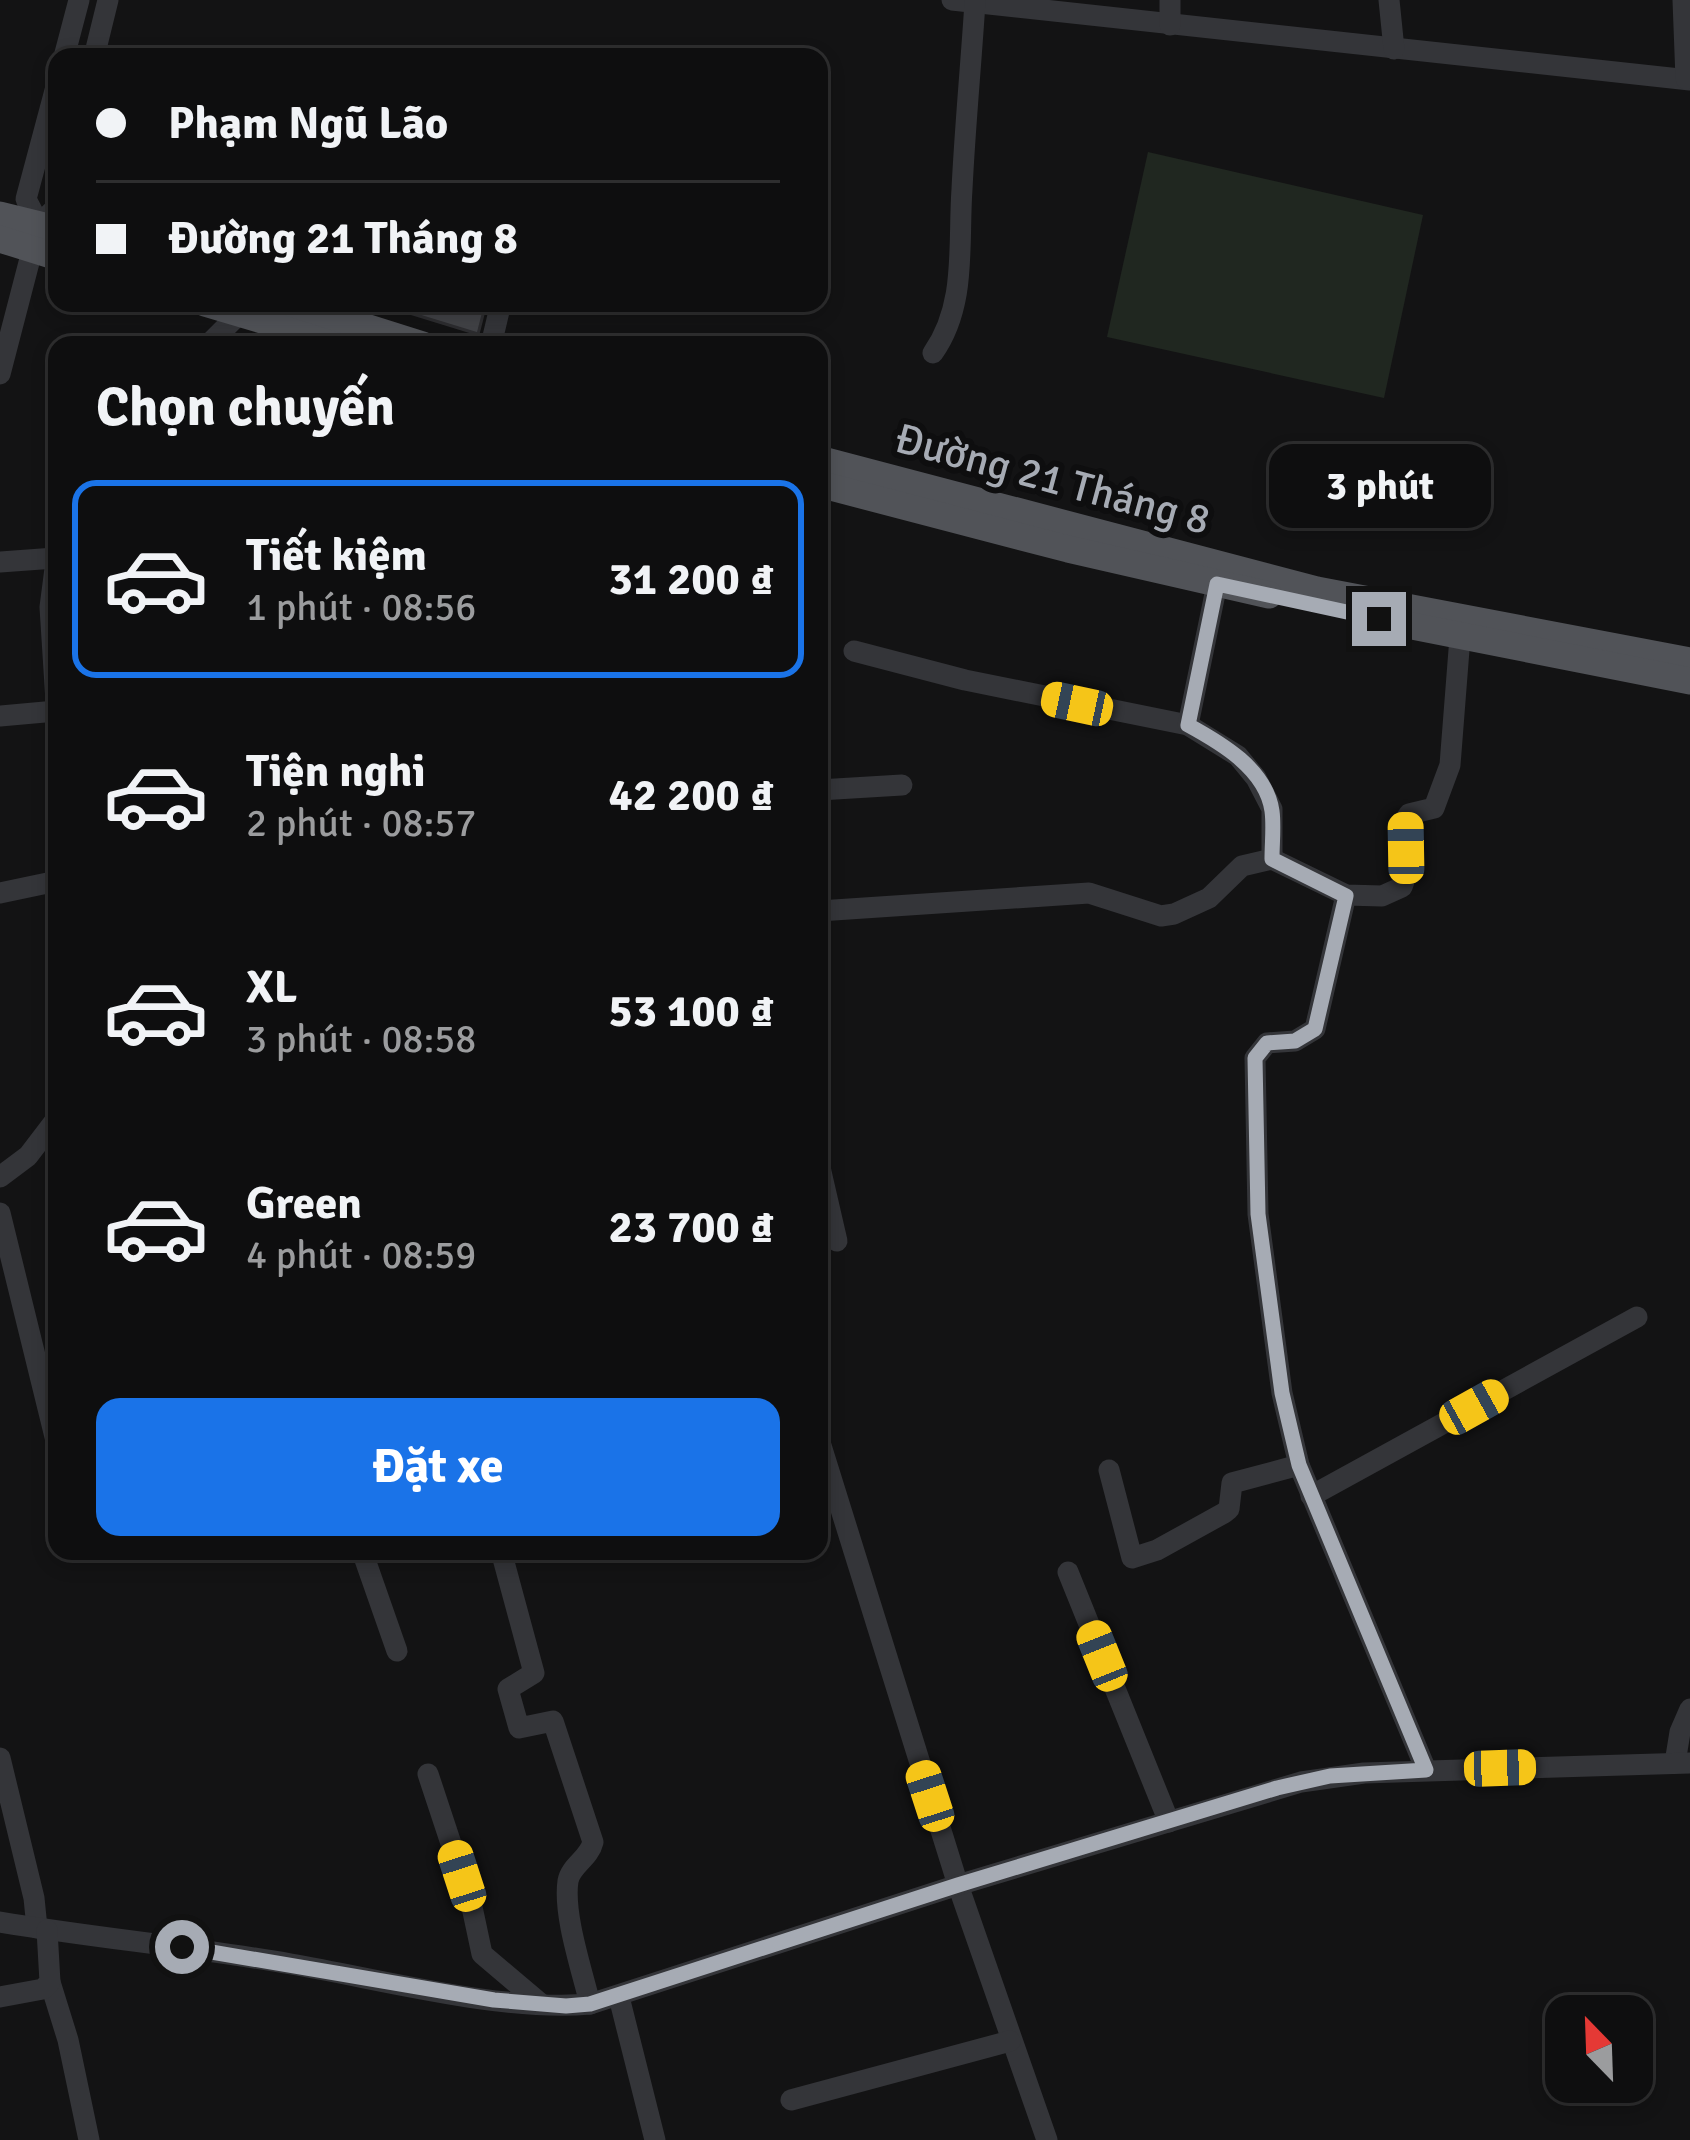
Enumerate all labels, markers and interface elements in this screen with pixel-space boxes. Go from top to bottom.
text: Phạm Ngũ Lão [168,96,448,151]
text: Đường 21 Tháng 8 [168,211,518,266]
text: Chọn chuyến [96,374,395,441]
street label: Đường 21 Tháng 8 [890,413,1216,546]
callout: 3 phút [1268,445,1490,529]
text: 3 phút [1326,462,1434,510]
icon: car [102,525,210,633]
text: Tiết kiệm [246,528,427,583]
text: 31 200 ₫ [608,552,774,607]
text: 1 phút · 08:56 [246,583,476,631]
route end [1352,592,1406,646]
car [1038,679,1116,729]
icon: car [102,741,210,849]
text: Tiện nghi [246,744,426,799]
text: 42 200 ₫ [608,768,774,823]
text: 2 phút · 08:57 [246,799,476,847]
car [1387,812,1425,884]
icon: car [102,957,210,1065]
text: XL [246,960,297,1015]
text: 53 100 ₫ [608,984,774,1039]
text: 3 phút · 08:58 [246,1015,476,1063]
icon: car [102,1173,210,1281]
text: Green [246,1176,362,1231]
text: 23 700 ₫ [608,1200,774,1255]
text: 4 phút · 08:59 [246,1231,476,1279]
car [1434,1374,1514,1440]
button: Đặt xe [96,1398,780,1536]
car [1072,1616,1132,1696]
car [1463,1749,1537,1787]
car [902,1756,958,1836]
car [434,1836,490,1916]
route start [155,1920,209,1974]
north arrow [1545,1995,1653,2103]
map controls [1545,1995,1653,2103]

